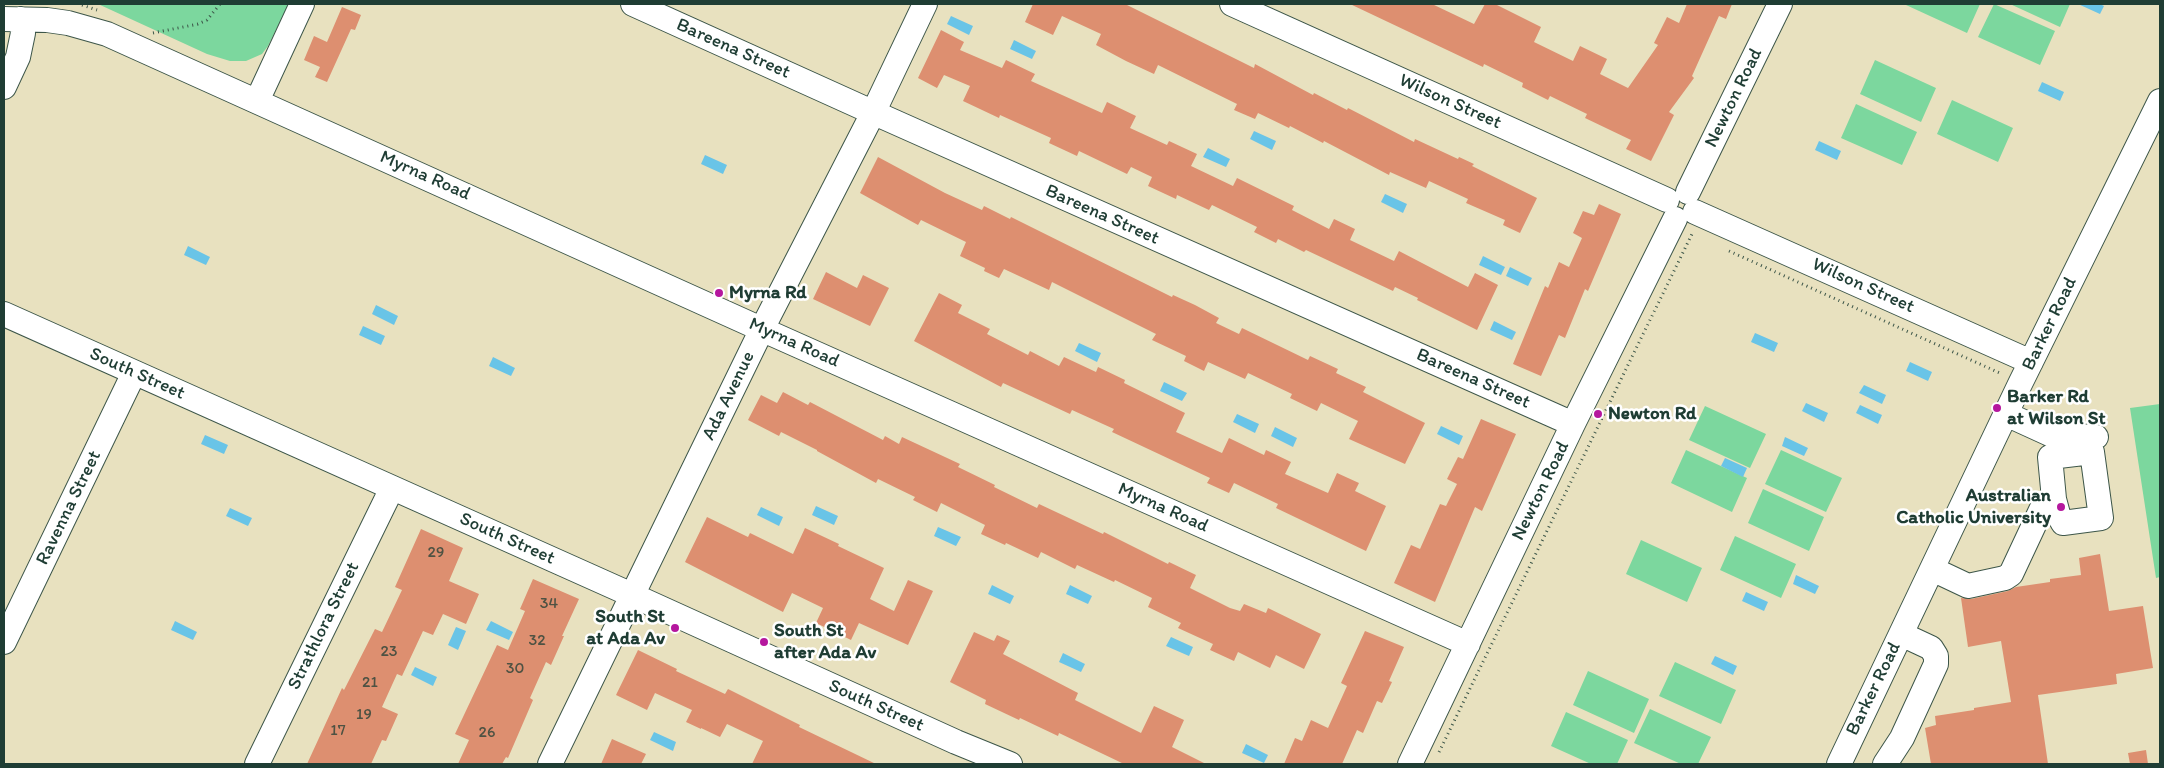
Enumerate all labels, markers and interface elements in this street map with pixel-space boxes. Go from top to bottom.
street label: Bareena Street [672,14,794,84]
street label: Newton Road [1700,45,1768,151]
street label: Wilson Street [1395,69,1505,135]
street label: Myrna Road [376,146,474,206]
street label: Bareena Street [1041,180,1163,250]
street label: Wilson Street [1808,253,1918,319]
street label: Barker Road [2018,274,2082,374]
place label: Myrna Rd [729,282,807,304]
marker: Myrna Rd [713,287,725,299]
street label: Myrna Road [745,313,843,373]
street label: South Street [86,343,188,405]
street label: Bareena Street [1412,344,1534,414]
street label: Ada Avenue [698,348,760,444]
place label: Barker Rd at Wilson St [2007,386,2106,430]
marker: Barker Rd at Wilson St [1991,402,2003,414]
place label: Newton Rd [1608,403,1696,425]
marker: Newton Rd [1592,408,1604,420]
street label: Newton Road [1507,438,1575,544]
street label: Ravenna Street [31,447,107,569]
street label: Myrna Road [1114,478,1212,538]
place label: Australian Catholic University [1896,485,2051,529]
marker: Australian Catholic University [2055,501,2067,513]
street label: South Street [456,508,558,570]
house number: 29 [428,543,444,563]
street label: Strathlora Street [283,558,365,694]
house number: 34 [540,594,558,614]
place label: South St at Ada Av [586,606,665,650]
place label: South St after Ada Av [774,620,876,664]
marker: South St at Ada Av [669,622,681,634]
house number: 32 [528,631,546,651]
marker: South St after Ada Av [758,636,770,648]
street label: Barker Road [1842,639,1906,739]
house number: 23 [380,642,398,662]
house number: 30 [506,659,524,679]
house number: 21 [362,673,378,693]
street label: South Street [825,675,927,737]
house number: 19 [356,705,372,725]
house number: 17 [330,721,346,741]
house number: 26 [479,723,495,743]

